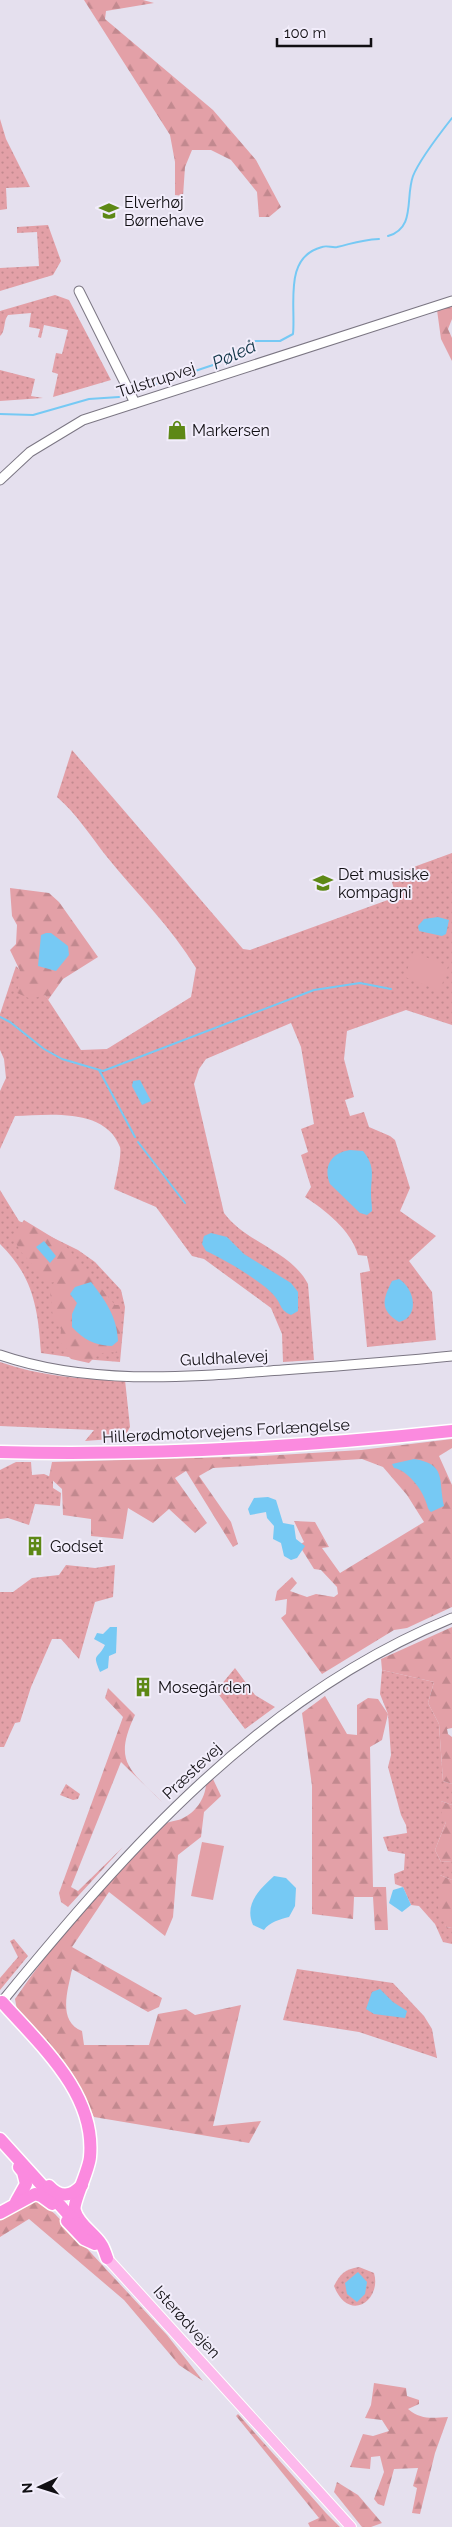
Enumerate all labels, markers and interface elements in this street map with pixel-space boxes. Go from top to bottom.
scale bar [277,15,371,47]
text: 100 m [284,24,326,42]
place label: Elverhøj Børnehave [124,193,204,230]
school or university icon: Elverhøj Børnehave [98,200,120,222]
water label: Pøleå [209,335,260,373]
street label: Tulstrupvej [114,358,198,402]
shop icon: Markersen [166,419,188,441]
place label: Markersen [192,421,270,440]
place label: Det musiske kompagni [338,865,429,902]
school or university icon: Det musiske kompagni [312,872,334,894]
street label: Guldhalevej [180,1346,268,1370]
street label: Hillerødmotorvejens Forlængelse [102,1415,350,1447]
building icon: Godset [24,1535,46,1557]
place label: Godset [50,1537,104,1556]
building icon: Mosegården [132,1676,154,1698]
place label: Mosegården [158,1678,251,1697]
street label: Præstevej [159,1739,225,1803]
street label: Isterødvejen [149,2282,225,2362]
north arrow [15,2462,65,2512]
text: N [19,2482,35,2494]

